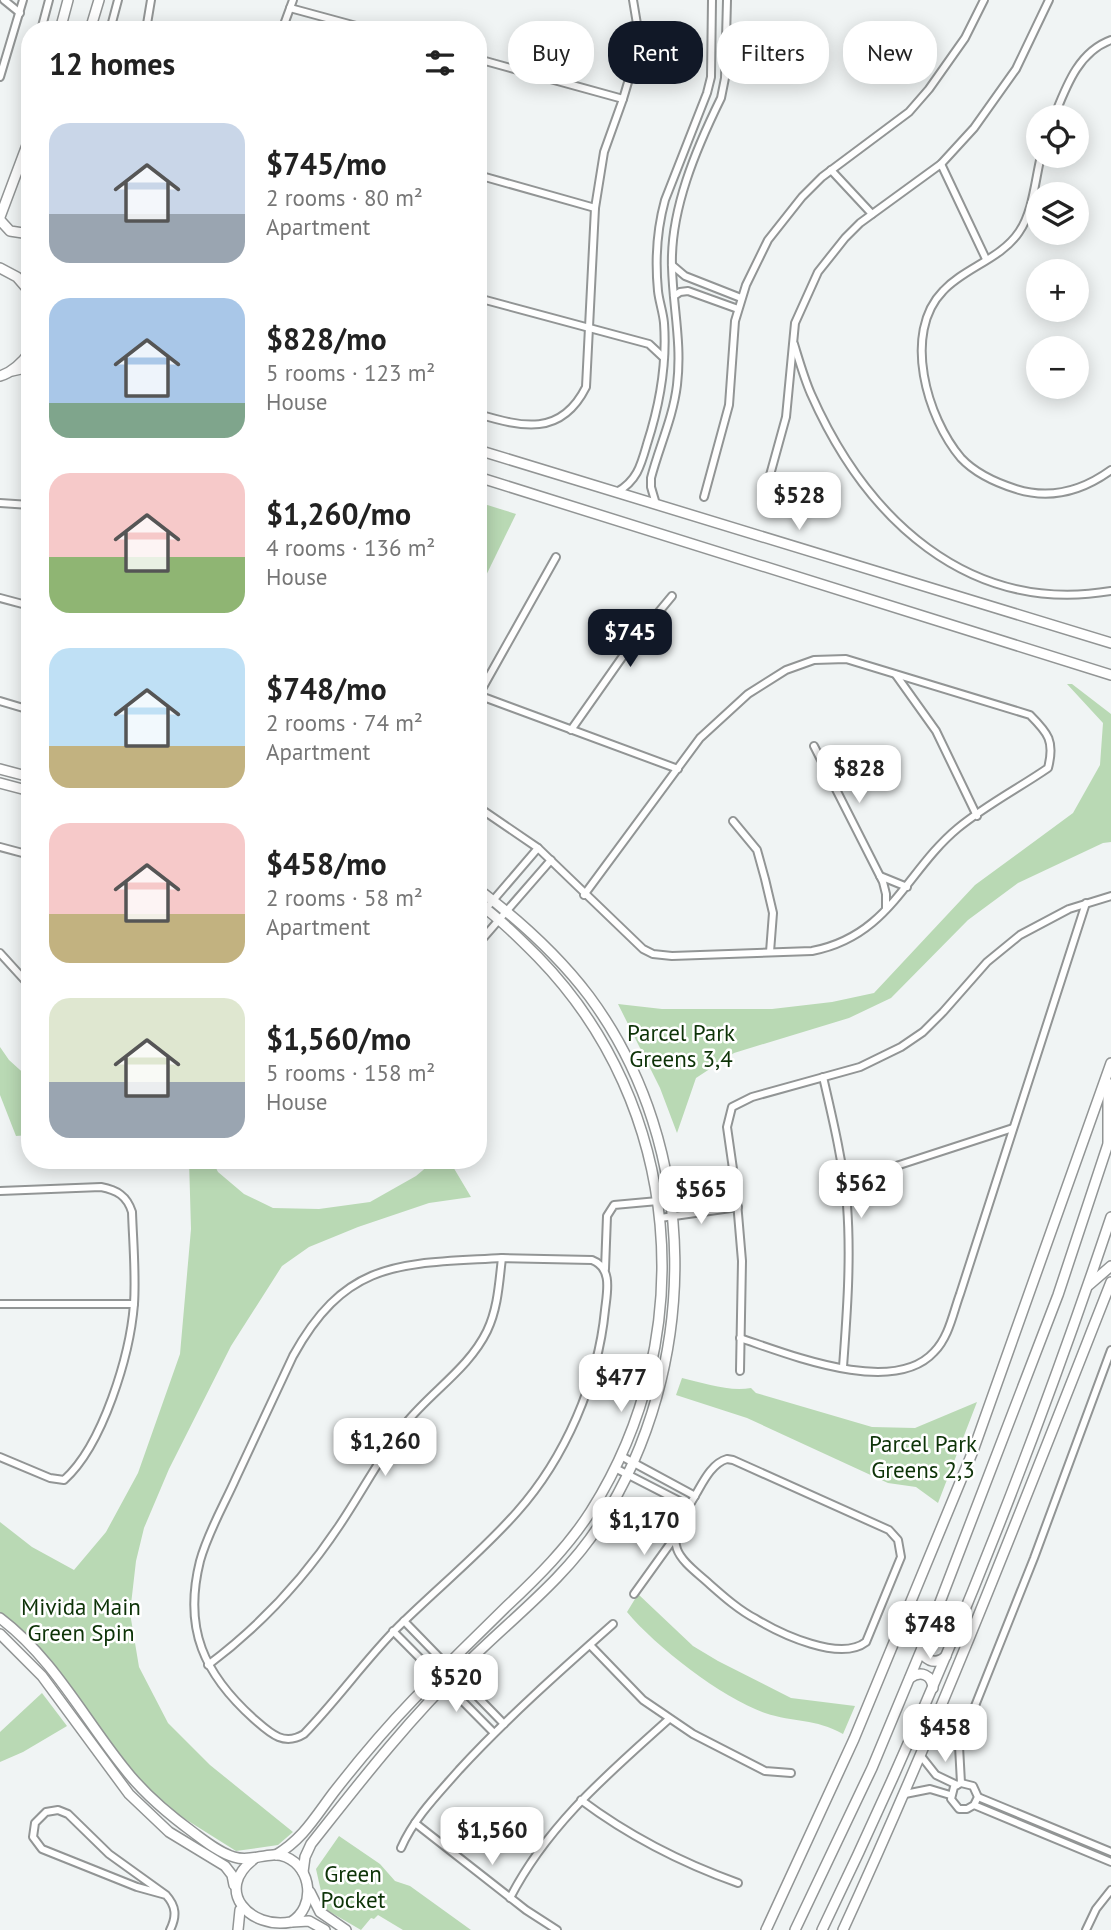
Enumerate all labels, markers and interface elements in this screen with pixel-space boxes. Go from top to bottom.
chip: Buy [508,21,594,84]
chip: Rent [608,21,703,84]
chip: Filters [717,21,829,84]
chip: New [843,21,937,84]
text: 12 homes [49,44,175,83]
icon: filters [421,44,459,82]
map controls [1026,105,1089,399]
button: locate [1026,105,1089,168]
text: $745/mo [266,144,387,183]
icon: home [105,151,189,235]
button: layers [1026,182,1089,245]
text: 2 rooms · 80 m² [266,183,423,212]
text: Apartment [266,212,370,241]
button: + [1026,259,1089,322]
text: $828/mo [266,319,387,358]
icon: home [105,326,189,410]
button: − [1026,336,1089,399]
text: 5 rooms · 123 m² [266,358,435,387]
text: House [266,387,328,416]
pin: $528 [758,472,840,532]
text: $528 [773,480,825,509]
text: $1,260/mo [266,494,411,533]
icon: home [105,501,189,585]
text: 4 rooms · 136 m² [266,533,435,562]
text: House [266,562,328,591]
pin: $745 [589,610,671,669]
text: $745 [604,617,656,646]
text: $748/mo [266,669,387,708]
icon: home [105,676,189,760]
text: 2 rooms · 74 m² [266,708,423,737]
text: Apartment [266,737,370,766]
pin: $828 [818,746,900,805]
text: $828 [833,753,885,782]
text: $458/mo [266,844,387,883]
icon: home [105,851,189,935]
text: 2 rooms · 58 m² [266,883,423,912]
text: Apartment [266,912,370,941]
park label: Parcel Park Greens 3,4 [627,1018,735,1073]
text: $1,560/mo [266,1019,411,1058]
icon: home [105,1026,189,1110]
text: 5 rooms · 158 m² [266,1058,435,1087]
text: House [266,1087,328,1116]
pin: $562 [820,1160,902,1220]
pin: $565 [660,1166,742,1226]
text: $562 [835,1168,887,1197]
text: $565 [675,1174,727,1203]
pin: $477 [580,1354,662,1414]
text: $477 [595,1362,647,1391]
pin: $1,260 [328,1418,442,1478]
text: $1,260 [349,1426,421,1455]
park label: Parcel Park Greens 2,3 [869,1429,977,1484]
pin: $1,170 [587,1498,701,1557]
text: $1,170 [608,1505,680,1534]
park label: Mivida Main Green Spin [21,1592,141,1647]
pin: $748 [889,1602,971,1661]
text: $748 [904,1609,956,1638]
pin: $520 [415,1654,497,1714]
text: $520 [430,1662,482,1691]
pin: $458 [904,1704,986,1764]
text: $458 [919,1712,971,1741]
pin: $1,560 [435,1808,549,1867]
text: $1,560 [456,1815,528,1844]
park label: Green Pocket [321,1859,386,1914]

